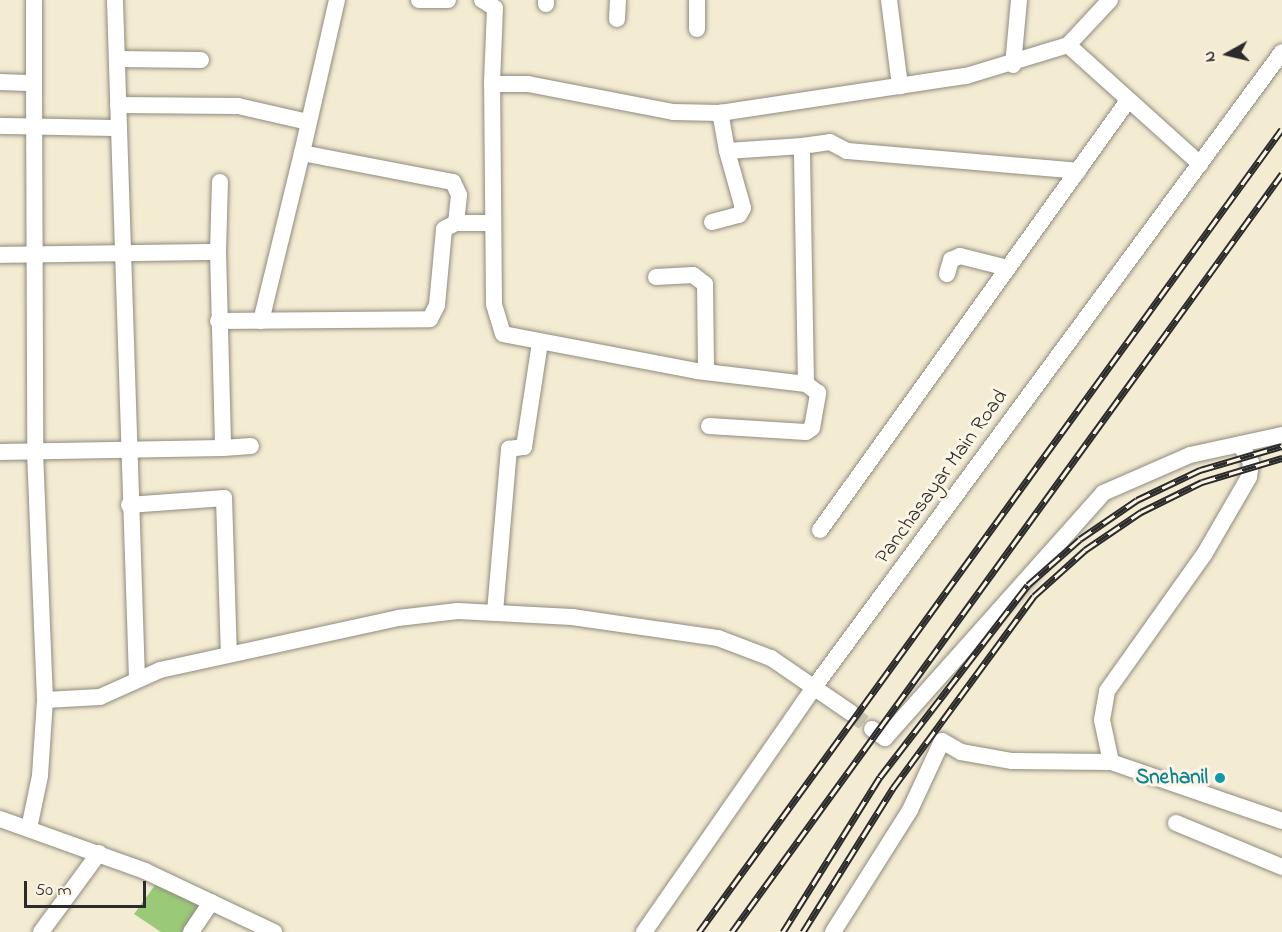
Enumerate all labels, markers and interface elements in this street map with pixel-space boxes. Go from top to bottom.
north arrow [1198,24,1258,84]
text: N [1198,49,1223,64]
street label: Panchasayar Main Road [870,385,1014,569]
place label: Snehanil [1136,765,1208,791]
marker: Snehanil [1213,771,1227,785]
scale bar [27,869,148,907]
text: 50 m [35,878,72,904]

